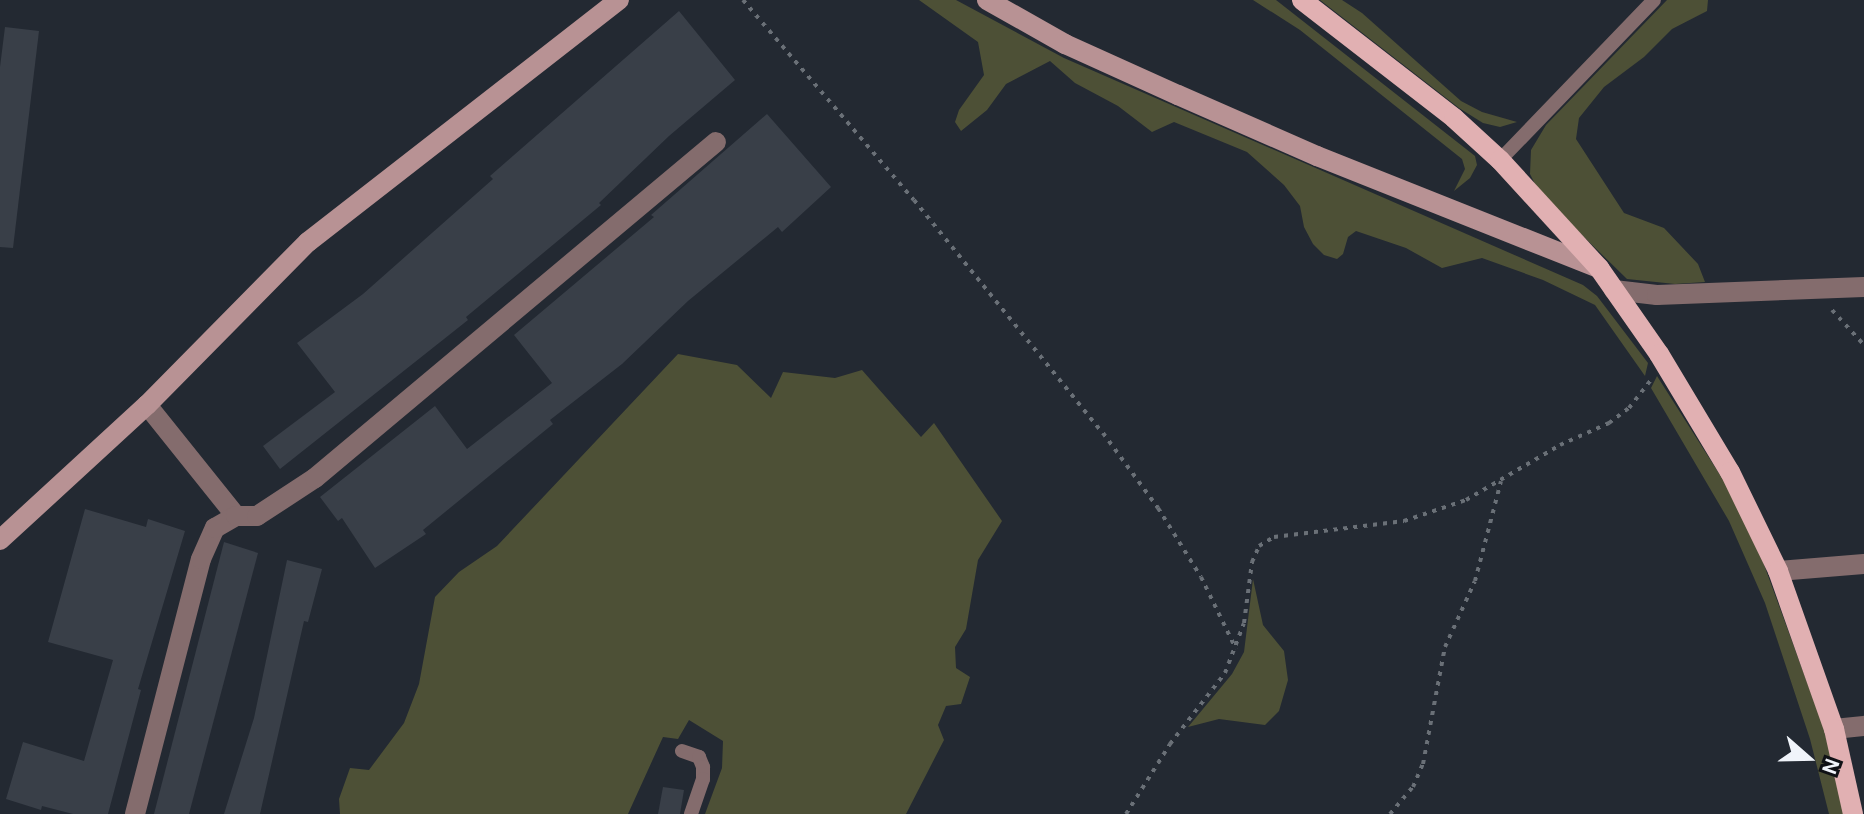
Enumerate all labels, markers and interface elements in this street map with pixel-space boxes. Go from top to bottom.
north arrow [1768,718,1848,798]
text: N [1816,754,1845,778]

